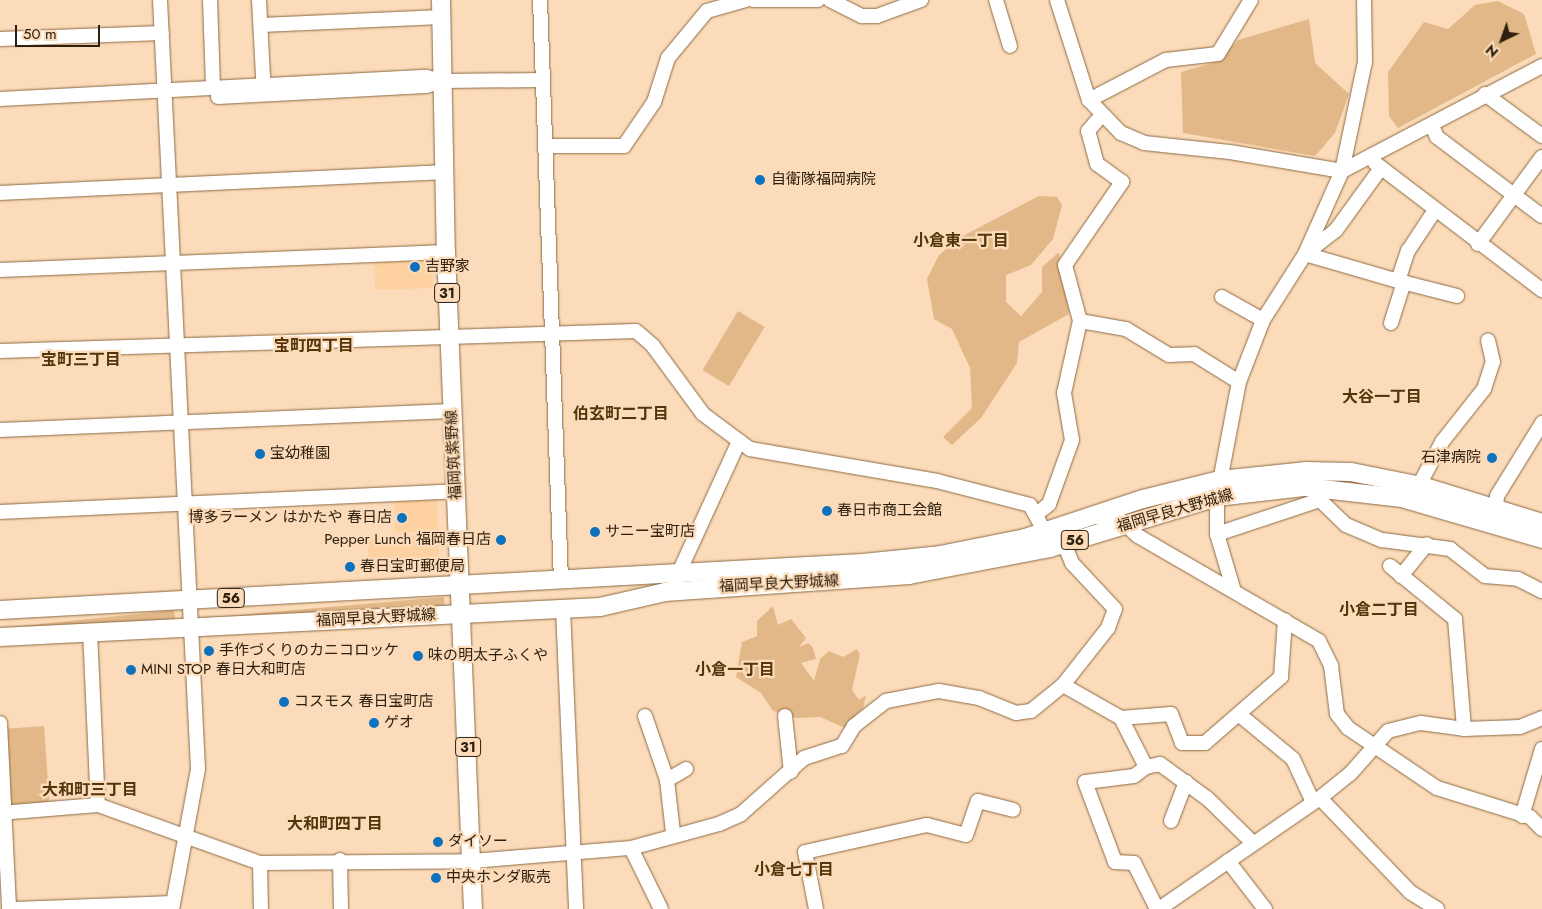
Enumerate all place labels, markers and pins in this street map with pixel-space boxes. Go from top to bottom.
place label: 自衛隊福岡病院 [771,171,876,189]
marker: 自衛隊福岡病院 [753,173,767,187]
place label: 吉野家 [425,258,470,276]
marker: 吉野家 [409,261,421,273]
place label: 宝幼稚園 [270,445,330,463]
marker: 宝幼稚園 [254,448,266,460]
place label: 石津病院 [1421,449,1481,467]
marker: 石津病院 [1485,451,1499,465]
place label: 春日市商工会館 [837,502,942,520]
marker: 春日市商工会館 [821,505,833,517]
place label: 博多ラーメン はかたや 春日店 [188,509,392,527]
marker: 博多ラーメン はかたや 春日店 [396,512,408,524]
place label: サニー宝町店 [605,523,695,541]
marker: サニー宝町店 [589,526,601,538]
place label: Pepper Lunch 福岡春日店 [324,531,491,549]
marker: Pepper Lunch 福岡春日店 [495,534,507,546]
place label: 春日宝町郵便局 [360,558,465,576]
marker: 春日宝町郵便局 [344,561,356,573]
place label: 手作づくりのカニコロッケ [219,642,399,660]
marker: 手作づくりのカニコロッケ [203,645,215,657]
place label: 味の明太子ふくや [428,647,548,665]
marker: 味の明太子ふくや [412,650,424,662]
place label: MINI STOP 春日大和町店 [141,661,306,679]
marker: MINI STOP 春日大和町店 [125,664,137,676]
place label: コスモス 春日宝町店 [294,693,433,711]
marker: コスモス 春日宝町店 [278,696,290,708]
place label: ゲオ [384,714,414,732]
marker: ゲオ [368,717,380,729]
place label: ダイソー [448,833,508,851]
marker: ダイソー [432,836,444,848]
place label: 中央ホンダ販売 [446,869,551,887]
marker: 中央ホンダ販売 [430,872,442,884]

